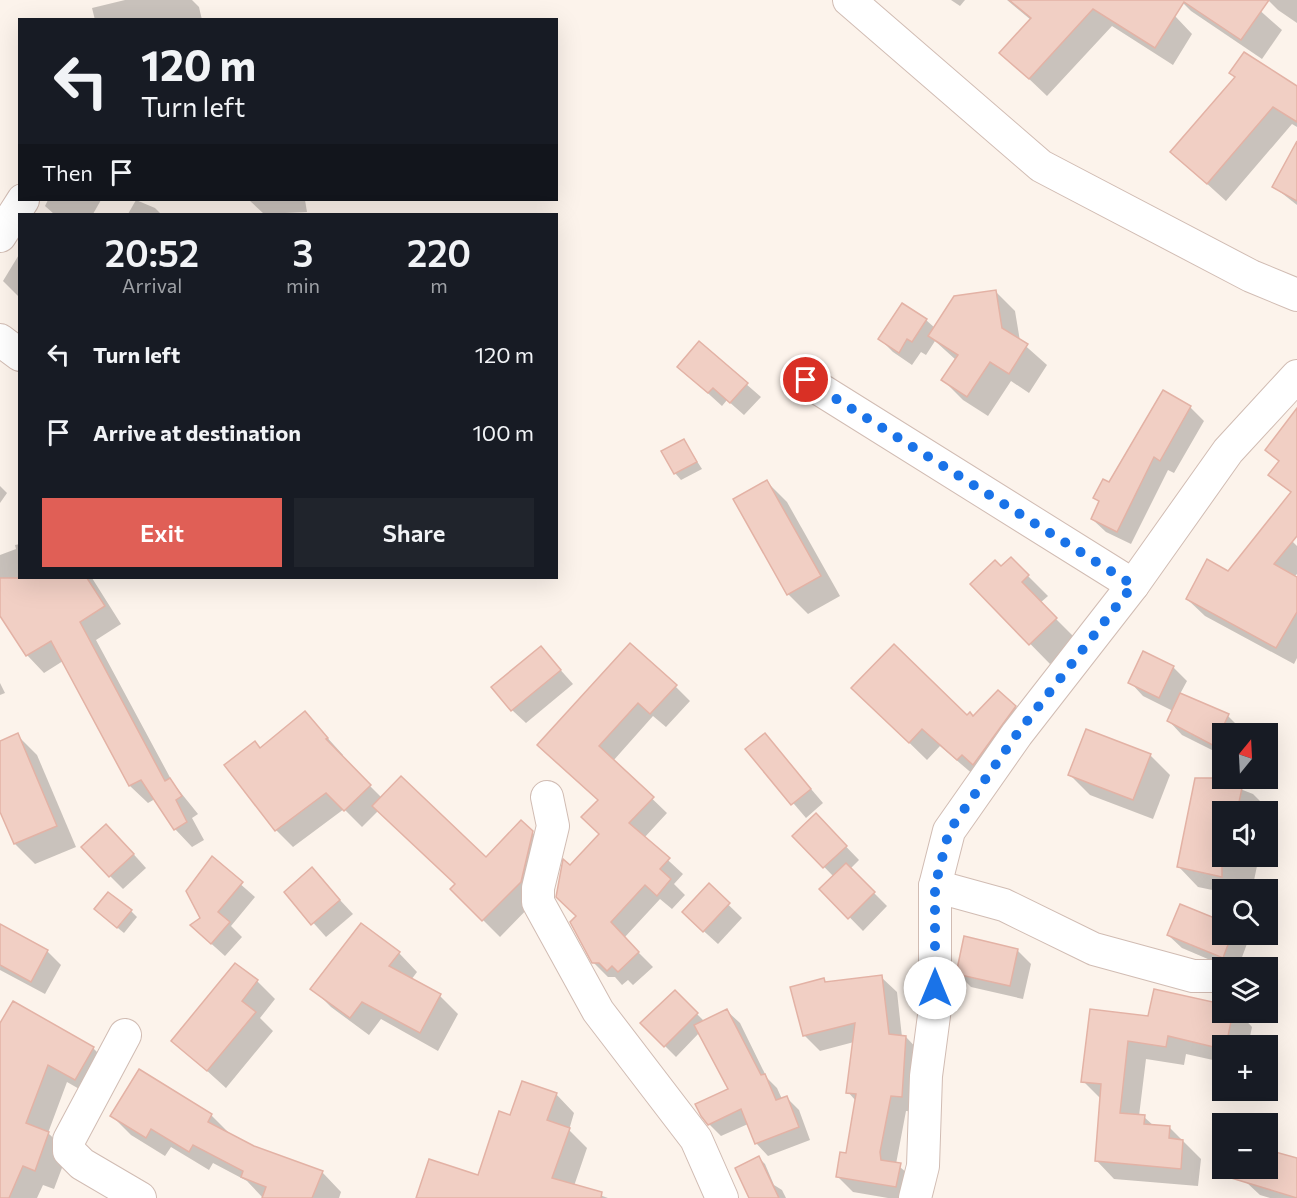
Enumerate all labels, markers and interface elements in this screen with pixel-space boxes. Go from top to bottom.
text: 120 m [141,38,256,90]
icon: left [42,42,120,120]
text: Turn left [141,90,245,123]
icon: arrive [105,156,138,189]
text: Then [42,159,93,186]
text: 20:52 [105,230,199,274]
text: 3 [293,230,313,274]
text: 220 [407,230,471,274]
text: Arrival [122,273,182,297]
text: min [286,273,320,297]
text: m [430,273,448,297]
icon: left [42,338,75,371]
text: Turn left [93,341,180,368]
text: 120 m [475,341,534,368]
pin [780,354,831,405]
icon: arrive [789,363,822,396]
icon: arrive [42,416,75,449]
text: Arrive at destination [93,419,301,446]
text: 100 m [472,419,534,446]
button: Exit [42,498,282,567]
button: Share [294,498,534,567]
north arrow [1212,723,1278,789]
map controls [1212,723,1278,1179]
button: sound [1212,801,1278,867]
button: search [1212,879,1278,945]
position arrow [903,956,967,1020]
button: layers [1212,957,1278,1023]
button: + [1212,1035,1278,1101]
button: − [1212,1113,1278,1179]

